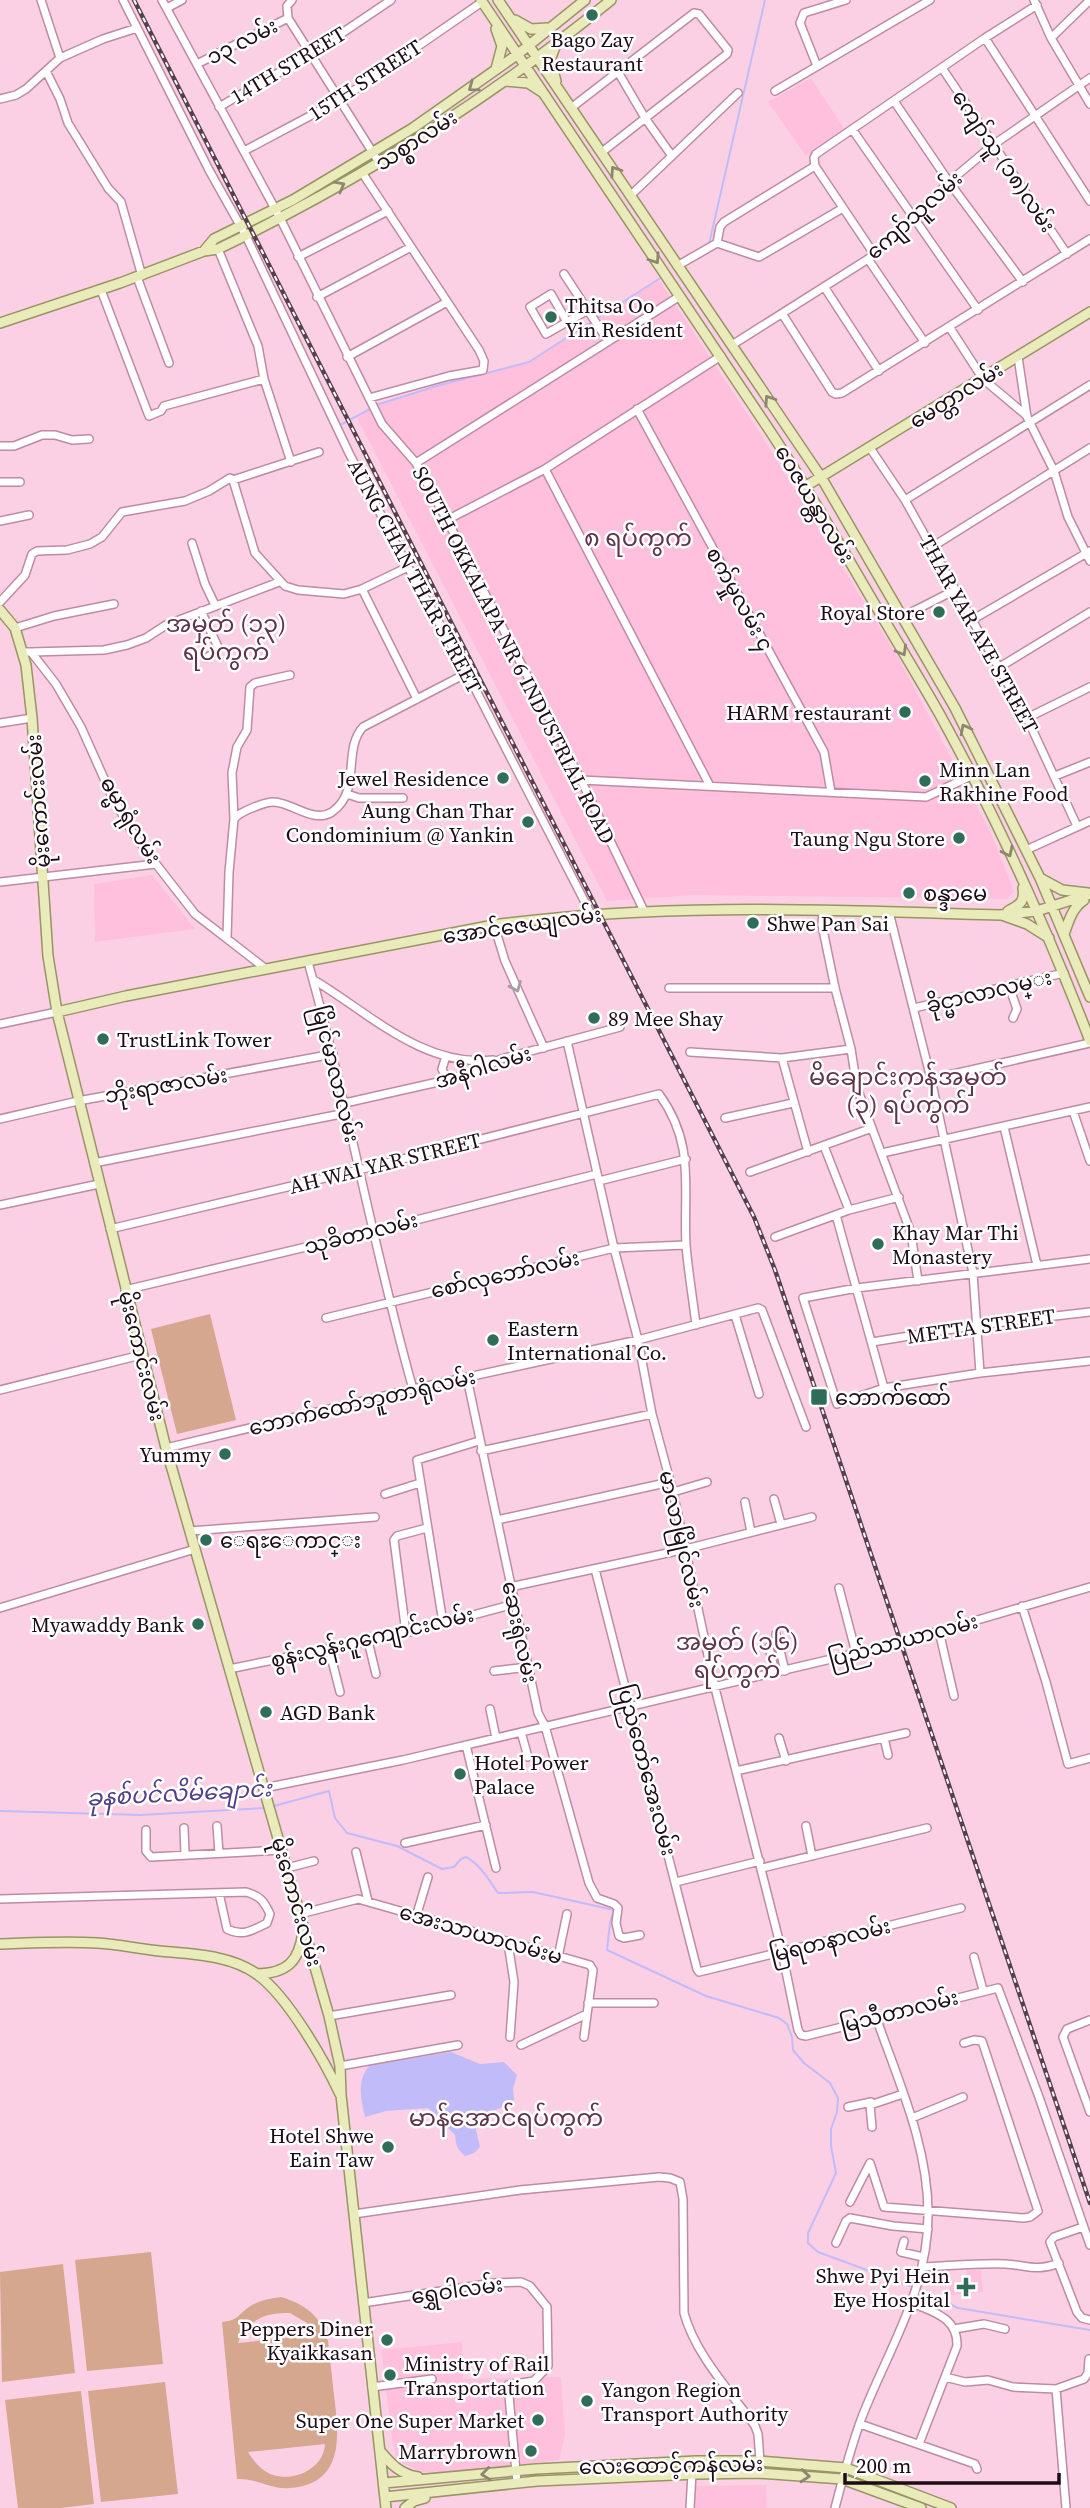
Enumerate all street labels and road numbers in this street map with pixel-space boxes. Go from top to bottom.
street label: ၁၃ လမ်း [201,10,284,74]
street label: 14TH STREET [225,19,351,111]
street label: 15TH STREET [303,32,428,128]
street label: ကျော်သူ (၁၈)လမ်း [942,83,1063,240]
street label: သစ္စာလမ်း [369,102,465,180]
street label: ကျော်သူလမ်း [859,163,971,269]
street label: မေတ္တာလမ်း [903,354,1010,438]
street label: ဝေဇယန္တာလမ်း [766,439,863,570]
street label: AUNG CHAN THAR STREET [341,454,489,699]
street label: SOUTH OKKALAPA NR 6 INDUSTRIAL ROAD [406,461,622,849]
street label: THAR YAR AYE STREET [912,530,1046,739]
street label: စက်မှုလမ်း ၄ [697,541,781,658]
street label: မိုးကောင်းလမ်း [18,733,60,869]
street label: ဓမ္မာရုံလမ်း [91,770,169,871]
street label: အောင်ဇေယျလမ်း [441,899,604,954]
street label: ခိုင္မာလာလမ္း [923,961,1056,1023]
street label: မြိုင်မာလာလမ်း [302,1002,368,1146]
street label: အနီဂါလမ်း [431,1038,536,1098]
street label: ဘိုးရာဇာလမ်း [102,1059,230,1113]
street label: AH WAI YAR STREET [286,1125,484,1201]
street label: သုခိတာလမ်း [301,1204,422,1264]
street label: စော်လှဘော်လမ်း [428,1242,583,1308]
street label: မိုးကောင်းလမ်း [109,1287,173,1425]
street label: METTA STREET [905,1301,1057,1351]
street label: ဘောက်ထော်ဘူတာရုံလမ်း [245,1361,479,1445]
street label: မာလာမြိုင်လမ်း [649,1467,713,1611]
street label: ဆေးရုံလမ်း [492,1578,546,1686]
street label: စွန်းလွန်းဂူကျောင်းလမ်း [267,1599,477,1678]
street label: ပြည်သာယာလမ်း [825,1605,982,1677]
street label: ပြည်တော်အေးလမ်း [607,1681,685,1860]
street label: မိုးကောင်းလမ်း [262,1834,330,1971]
street label: အေးသာယာလမ်းမ [396,1896,566,1971]
street label: မြရတနာလမ်း [766,1910,894,1972]
street label: မြသီတာလမ်း [837,1981,962,2043]
street label: ရွှေဝါလမ်း [409,2268,505,2314]
street label: လေးထောင့်ကန်လမ်း [579,2448,763,2484]

